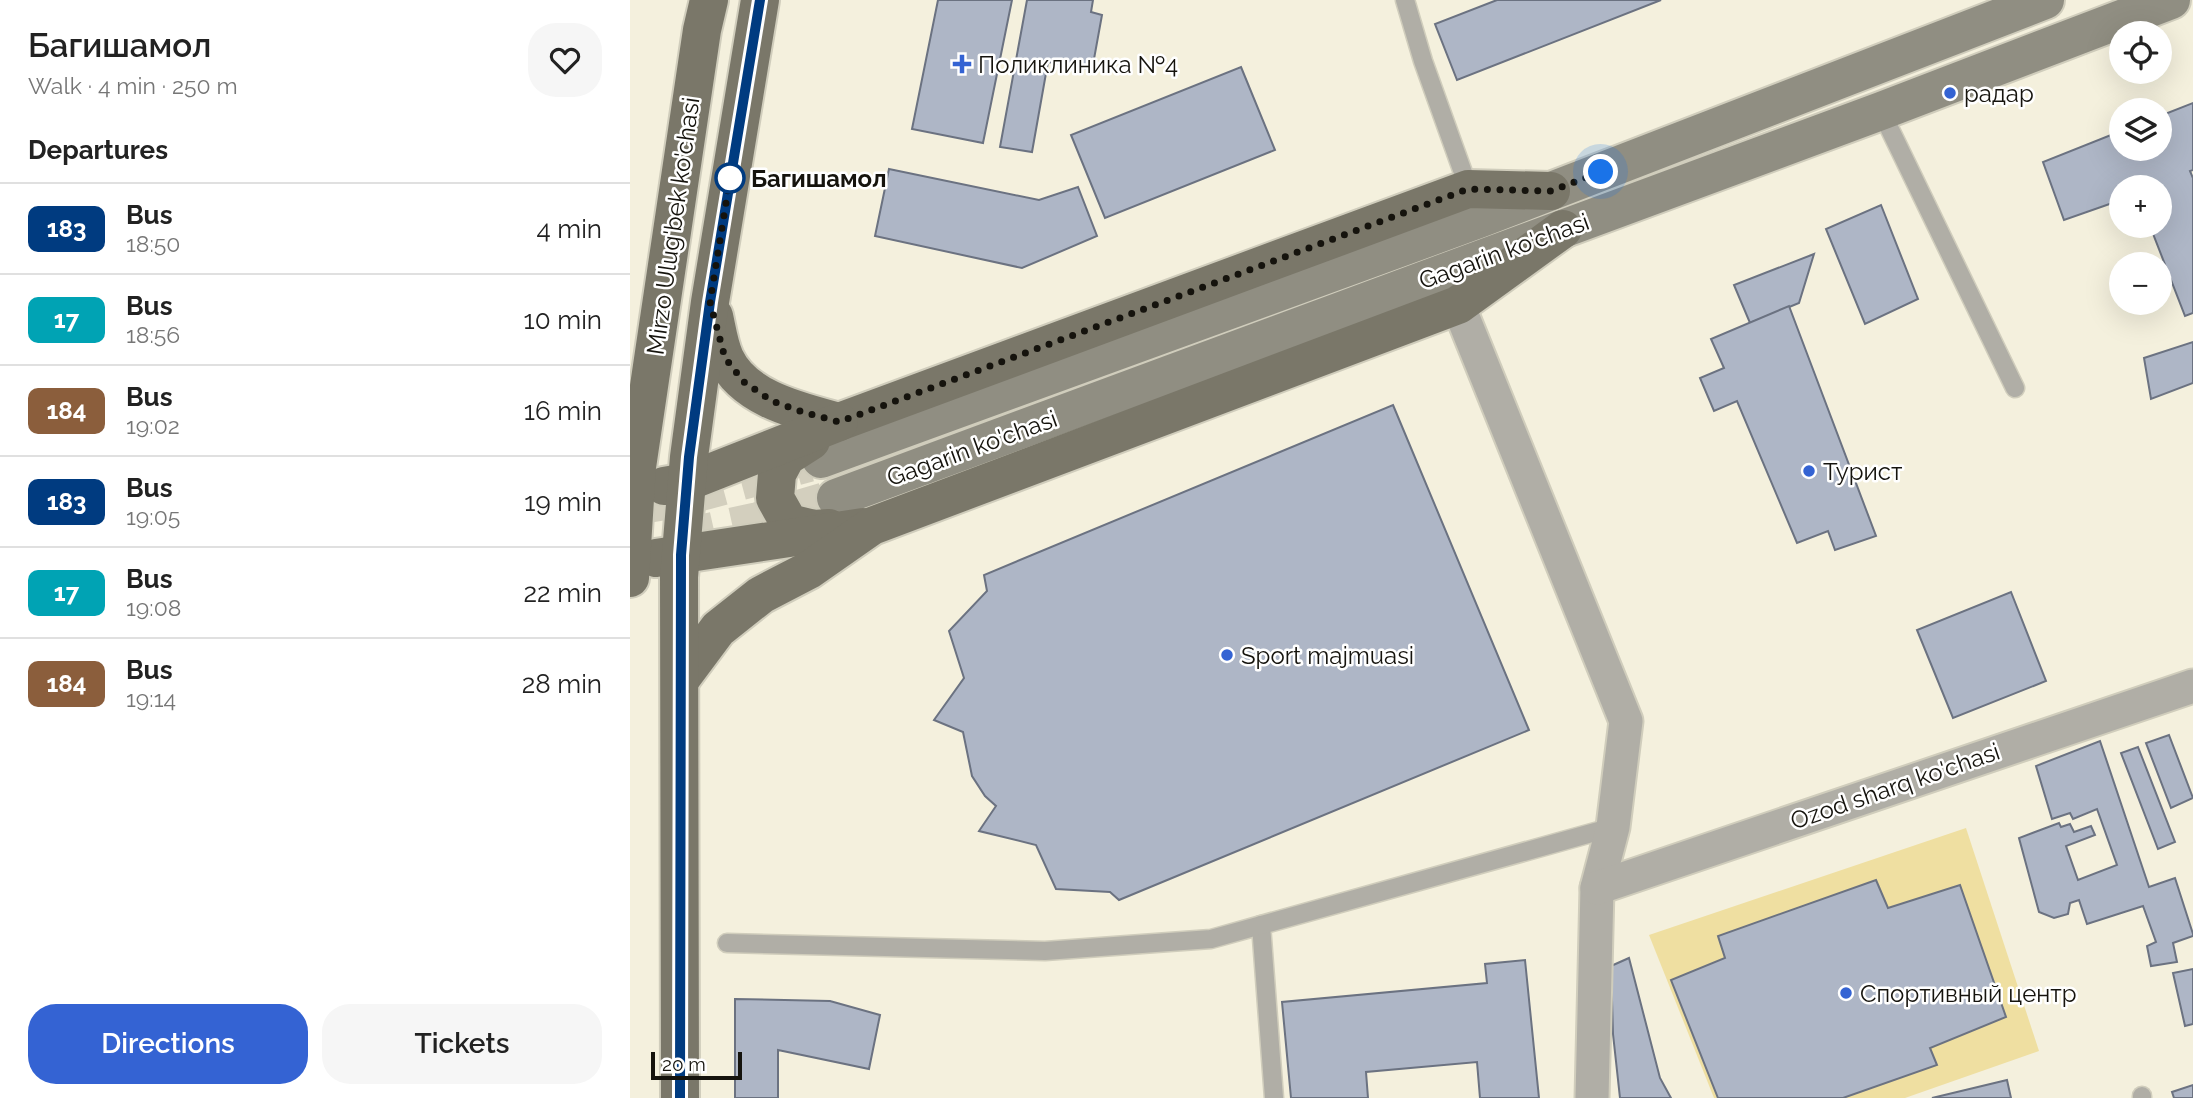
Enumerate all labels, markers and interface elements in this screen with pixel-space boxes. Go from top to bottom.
map controls [2109,21,2172,315]
button: locate [2109,21,2172,84]
button: heart [528,23,602,97]
text: Багишамол [28,26,211,65]
place label: Поликлиника №4 [978,50,1178,79]
marker: Поликлиника №4 [952,54,972,74]
text: Walk · 4 min · 250 m [28,72,238,99]
place label: радар [1964,79,2034,108]
marker: радар [1942,85,1958,101]
street label: Mirzo Ulug'bek ko'chasi [641,95,705,357]
button: layers [2109,98,2172,161]
text: Departures [28,135,168,165]
your location [1583,154,1618,189]
marker: Багишамол [715,163,745,193]
place label: Багишамол [751,164,886,193]
button: + [2109,175,2172,238]
text: Bus [126,200,173,230]
street label: Gagarin ko'chasi [1415,207,1593,295]
text: 183 [47,214,86,243]
text: 4 min [536,214,602,244]
text: 18:50 [126,230,180,257]
button: − [2109,252,2172,315]
text: Bus [126,291,173,321]
text: 17 [54,305,79,334]
text: 10 min [524,305,602,335]
text: 18:56 [126,321,180,348]
text: Bus [126,382,173,412]
text: 184 [46,396,87,425]
text: 16 min [524,396,602,426]
street label: Gagarin ko'chasi [883,404,1061,492]
text: 19:02 [126,412,180,439]
place label: Турист [1823,457,1903,486]
marker: Турист [1801,463,1817,479]
text: Bus [126,473,173,503]
text: 183 [47,487,86,516]
text: 19 min [524,487,602,517]
text: 19:05 [126,503,180,530]
text: Bus [126,564,173,594]
text: 17 [54,578,79,607]
text: 22 min [524,578,602,608]
text: 19:08 [126,594,181,621]
place label: Sport majmuasi [1241,641,1414,670]
marker: Sport majmuasi [1219,647,1235,663]
text: Bus [126,655,173,685]
text: 184 [46,669,87,698]
text: 28 min [522,669,602,699]
text: 19:14 [126,685,176,712]
street label: Ozod sharq ko'chasi [1786,737,2004,835]
place label: Спортивный центр [1860,979,2077,1008]
marker: Спортивный центр [1838,985,1854,1001]
button: Directions [28,1004,308,1084]
button: Tickets [322,1004,602,1084]
scale bar [651,1049,742,1081]
text: 20 m [662,1053,706,1075]

